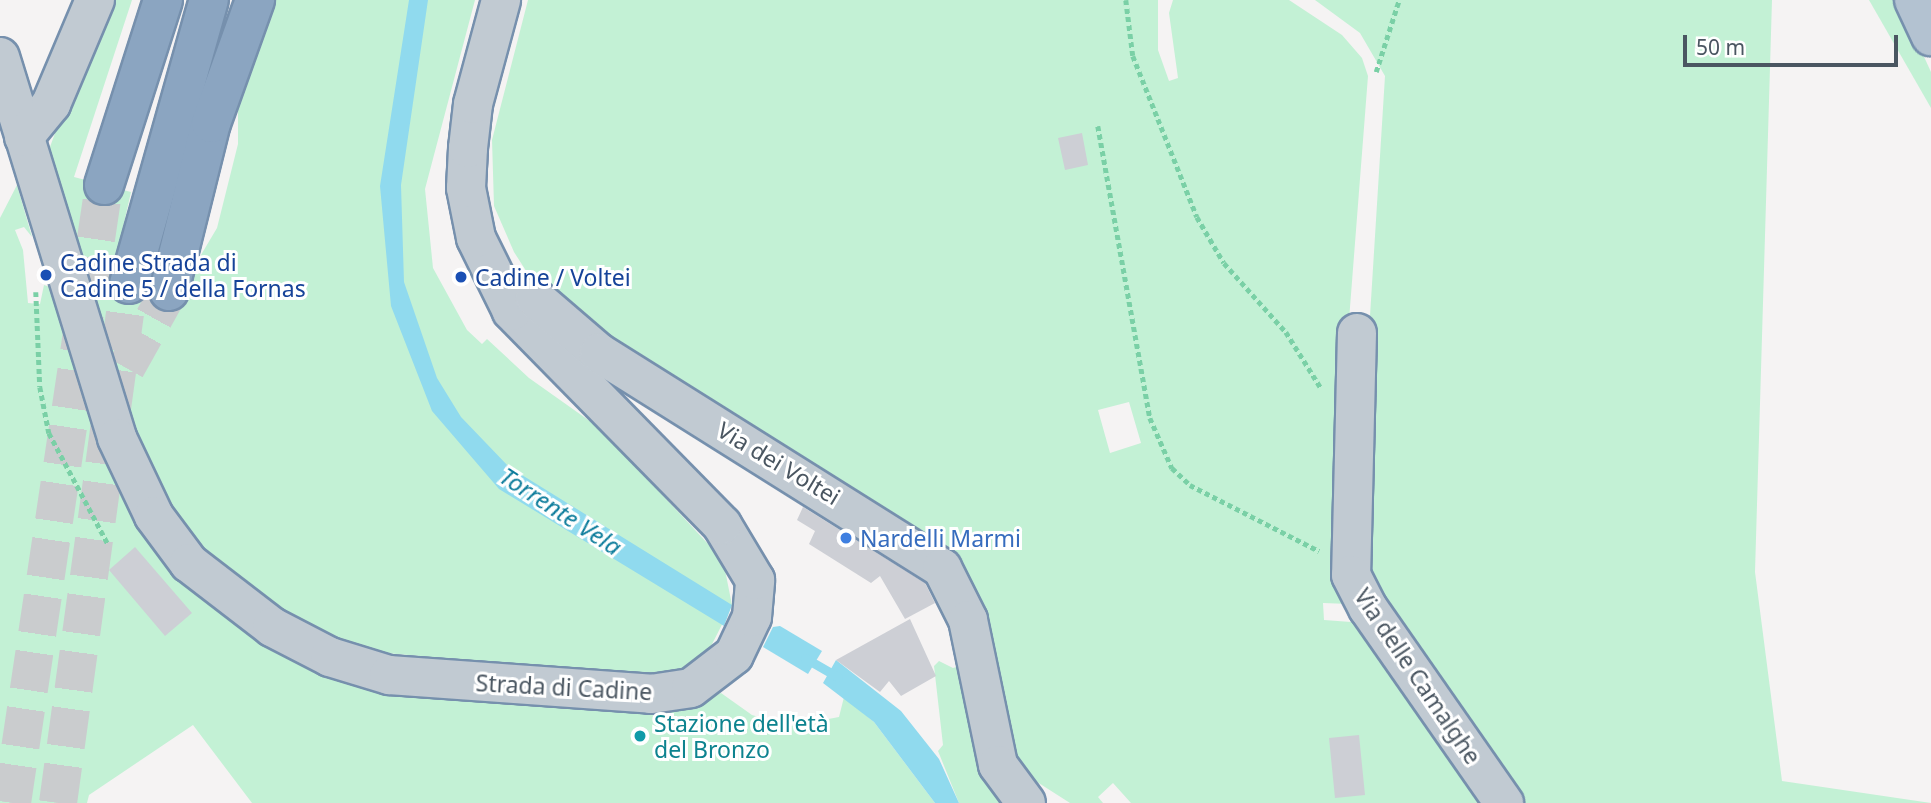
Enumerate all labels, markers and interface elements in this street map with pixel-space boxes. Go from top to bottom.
scale bar [1686,21,1901,65]
text: 50 m [1696,33,1745,61]
place label: Cadine Strada di Cadine 5 / della Fornas [60,248,306,302]
place label: Cadine / Voltei [475,263,631,291]
marker: Cadine Strada di Cadine 5 / della Fornas [38,267,54,283]
marker: Cadine / Voltei [453,269,469,285]
street label: Via dei Voltei [713,416,845,510]
water label: Torrente Vela [495,461,627,561]
place label: Nardelli Marmi [860,524,1021,552]
marker: Nardelli Marmi [838,530,854,546]
street label: Via delle Camalghe [1349,583,1487,769]
street label: Strada di Cadine [475,669,653,705]
place label: Stazione dell'età del Bronzo [654,709,829,763]
marker: Stazione dell'età del Bronzo [632,728,648,744]

